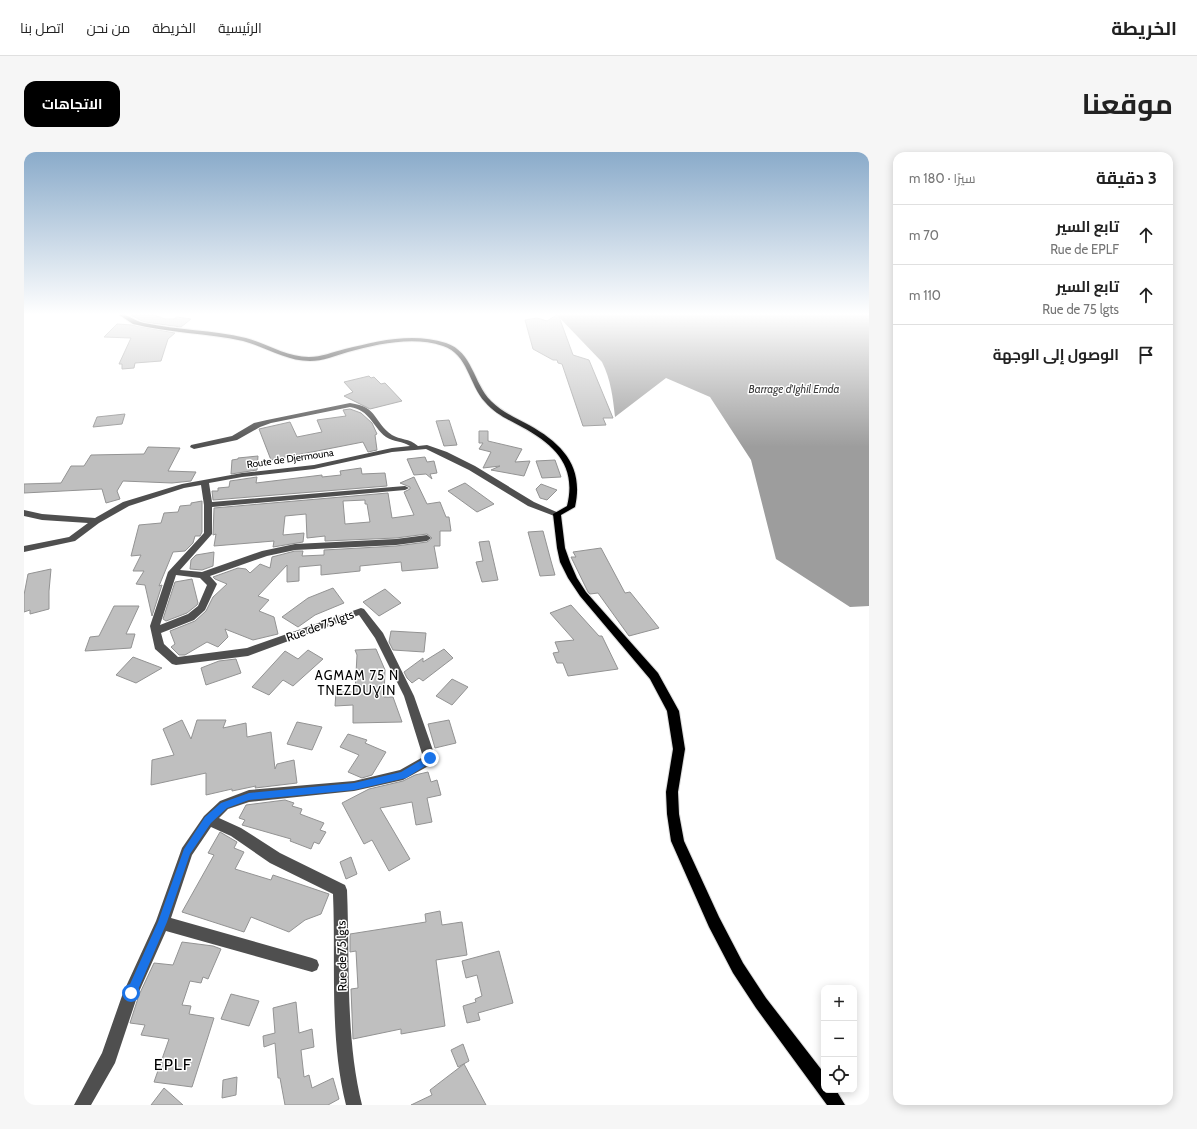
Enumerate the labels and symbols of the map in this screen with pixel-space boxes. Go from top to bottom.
water label: Barrage d'Ighil Emda [749,382,840,396]
street label: Route de Djermouna [246,446,335,471]
street label: Rue de 75 lgts [284,606,356,645]
district label: AGMAM 75 N TNEZDUƔIN [315,667,399,698]
route end [421,749,439,767]
street label: Rue de 75 lgts [333,920,350,992]
route start [122,984,140,1002]
district label: EPLF [154,1055,192,1074]

